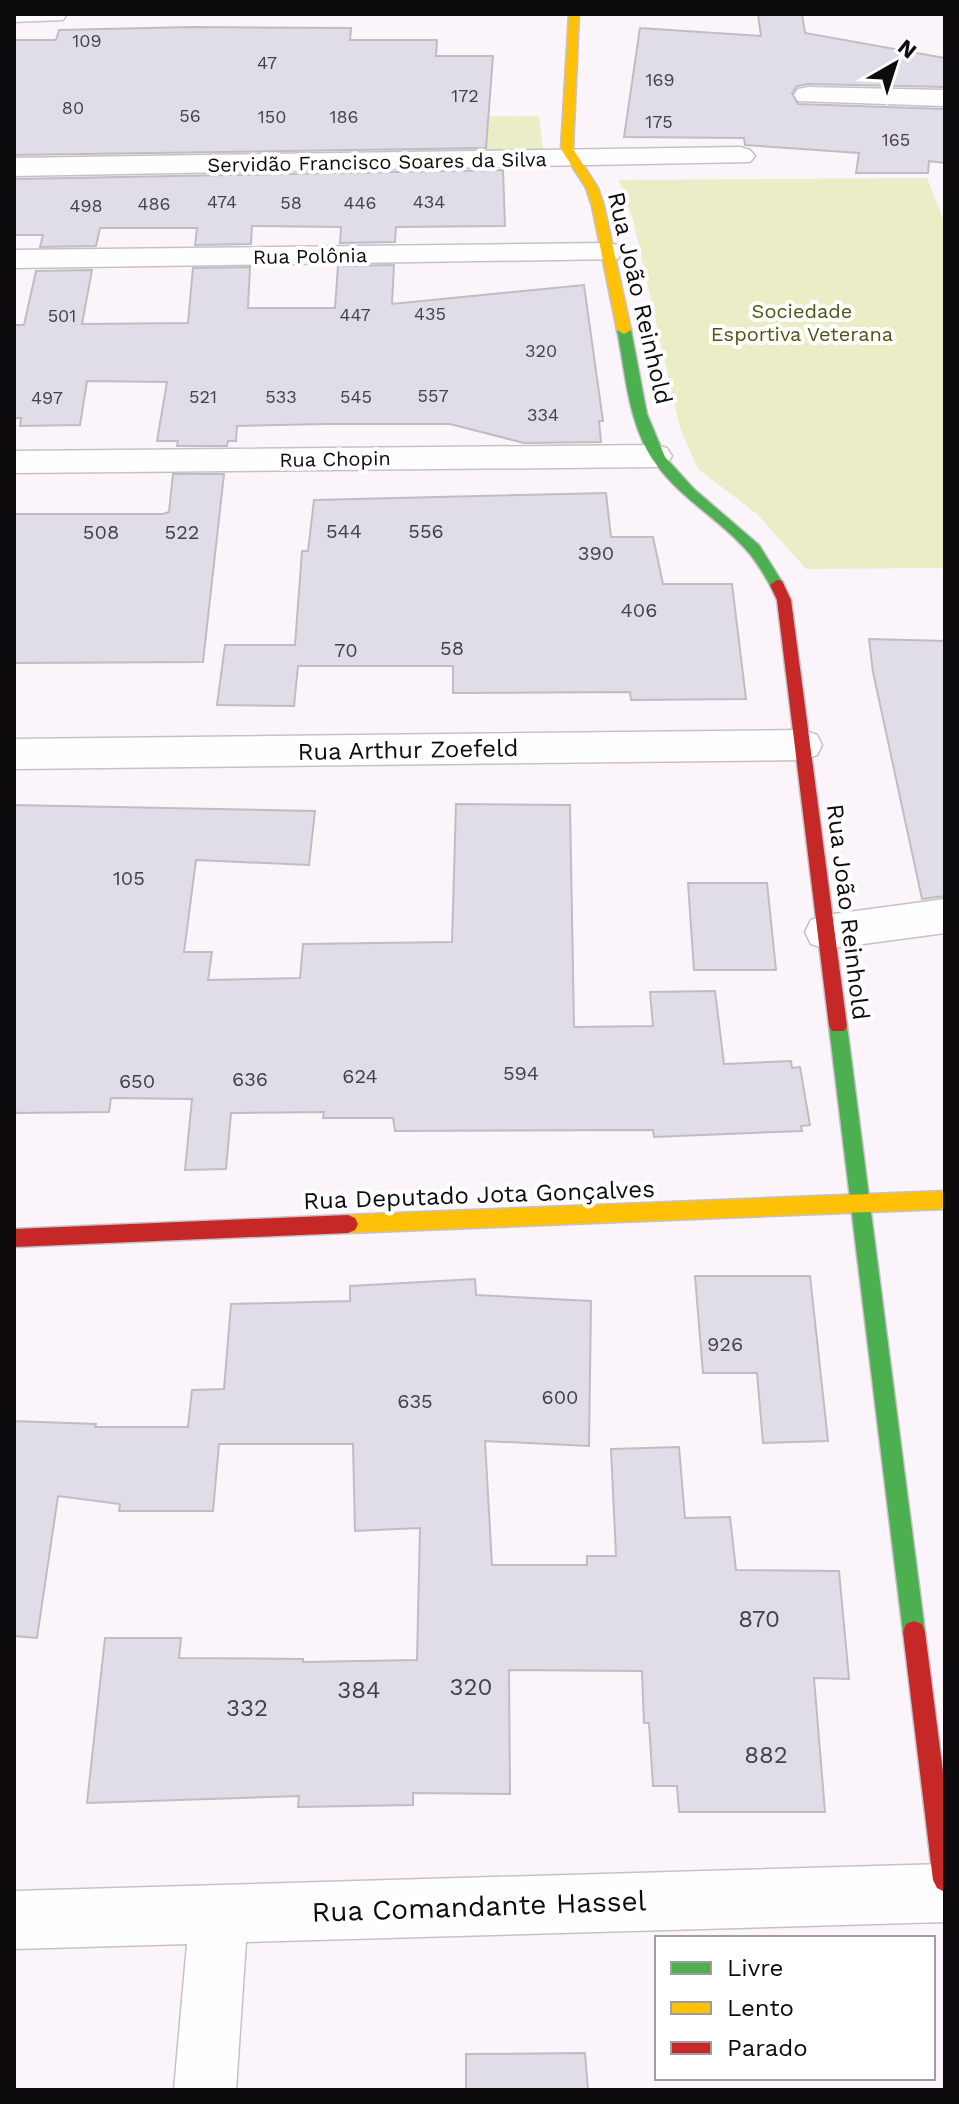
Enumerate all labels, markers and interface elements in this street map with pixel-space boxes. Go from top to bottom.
north arrow [855,24,935,104]
house number: 109 [72,30,102,51]
text: N [893,34,921,64]
house number: 47 [257,52,277,73]
house number: 169 [645,69,675,90]
house number: 172 [451,85,479,106]
house number: 80 [62,97,84,118]
house number: 56 [179,105,201,126]
house number: 150 [258,106,286,127]
house number: 186 [329,106,359,127]
house number: 175 [645,111,673,132]
house number: 165 [882,129,910,150]
street label: Servidão Francisco Soares da Silva [207,147,547,177]
street label: Rua João Reinhold [602,189,678,407]
house number: 474 [207,191,237,212]
house number: 434 [413,191,445,212]
house number: 58 [280,192,302,213]
house number: 446 [344,192,376,213]
house number: 486 [137,193,171,214]
house number: 498 [69,195,103,216]
street label: Rua Polônia [253,243,367,269]
park label: Sociedade Esportiva Veterana [711,299,893,346]
house number: 435 [414,303,446,324]
house number: 447 [339,304,371,325]
house number: 501 [48,305,76,326]
house number: 320 [525,340,557,361]
house number: 557 [417,385,449,406]
house number: 521 [189,386,217,407]
house number: 533 [265,386,297,407]
house number: 545 [340,386,372,407]
house number: 497 [31,387,63,408]
house number: 334 [527,404,559,425]
street label: Rua Chopin [279,446,391,472]
house number: 544 [326,519,362,543]
house number: 556 [408,519,444,543]
house number: 508 [83,520,119,544]
house number: 522 [165,520,199,544]
house number: 390 [578,541,614,565]
house number: 406 [621,598,657,622]
house number: 58 [440,636,464,660]
house number: 70 [334,638,358,662]
street label: Rua Arthur Zoefeld [297,734,519,766]
street label: Rua João Reinhold [821,802,875,1022]
house number: 105 [113,866,145,890]
house number: 594 [503,1061,539,1085]
house number: 624 [342,1064,378,1088]
house number: 636 [232,1067,268,1091]
house number: 650 [119,1069,155,1093]
street label: Rua Deputado Jota Gonçalves [303,1175,655,1215]
house number: 926 [707,1332,743,1356]
house number: 600 [541,1385,579,1409]
house number: 635 [397,1389,433,1413]
house number: 870 [738,1605,780,1633]
house number: 320 [450,1673,492,1701]
house number: 384 [337,1676,381,1704]
house number: 332 [226,1694,268,1722]
house number: 882 [744,1741,788,1769]
street label: Rua Comandante Hassel [311,1884,647,1929]
legend [655,1936,935,2080]
text: Livre [727,1954,783,1982]
text: Lento [727,1994,794,2022]
text: Parado [727,2034,808,2062]

